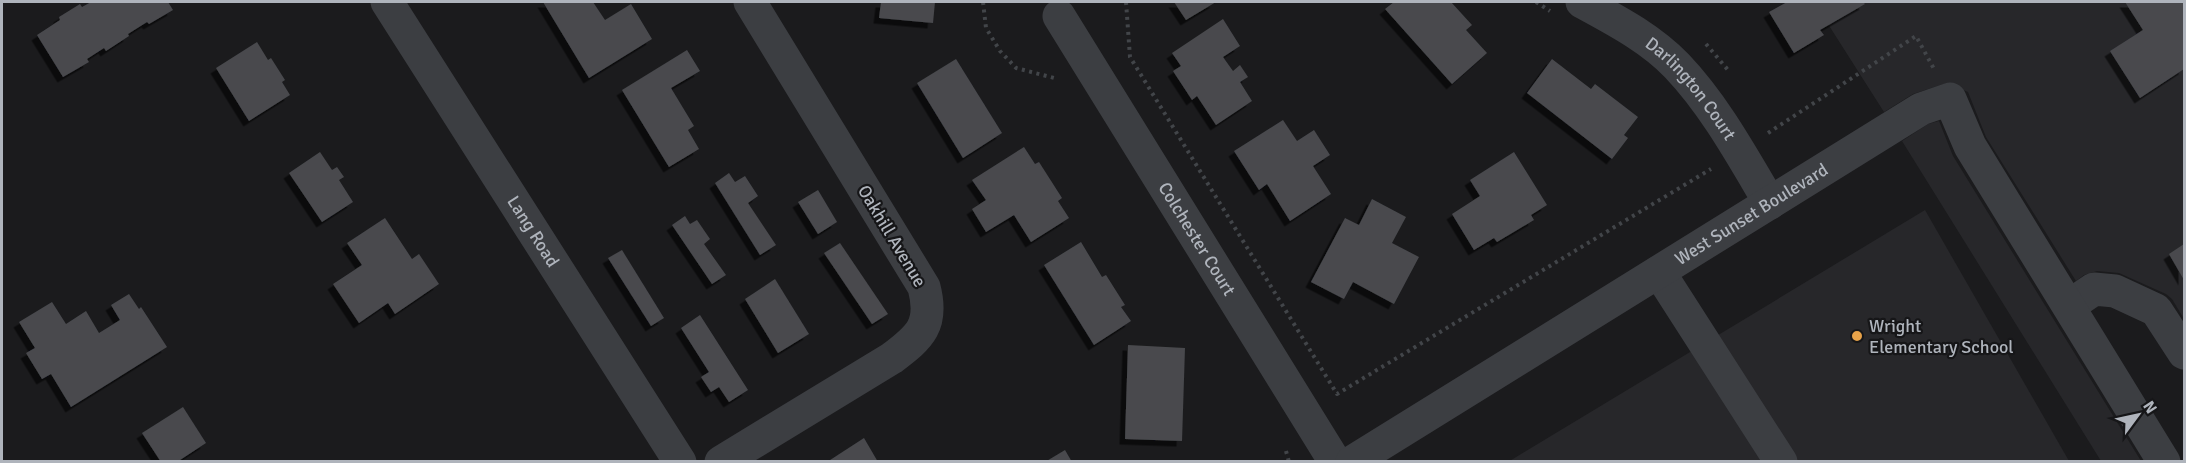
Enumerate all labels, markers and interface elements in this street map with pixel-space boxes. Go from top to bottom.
street label: Darlington Court [1641,32,1741,144]
street label: West Sunset Boulevard [1671,158,1832,270]
street label: Colchester Court [1153,178,1240,300]
street label: Oakhill Avenue [853,181,931,291]
street label: Lang Road [502,192,564,271]
place label: Wright Elementary School [1869,315,2014,358]
marker: Wright Elementary School [1850,329,1864,343]
north arrow [2108,385,2168,445]
text: N [2138,397,2161,417]

